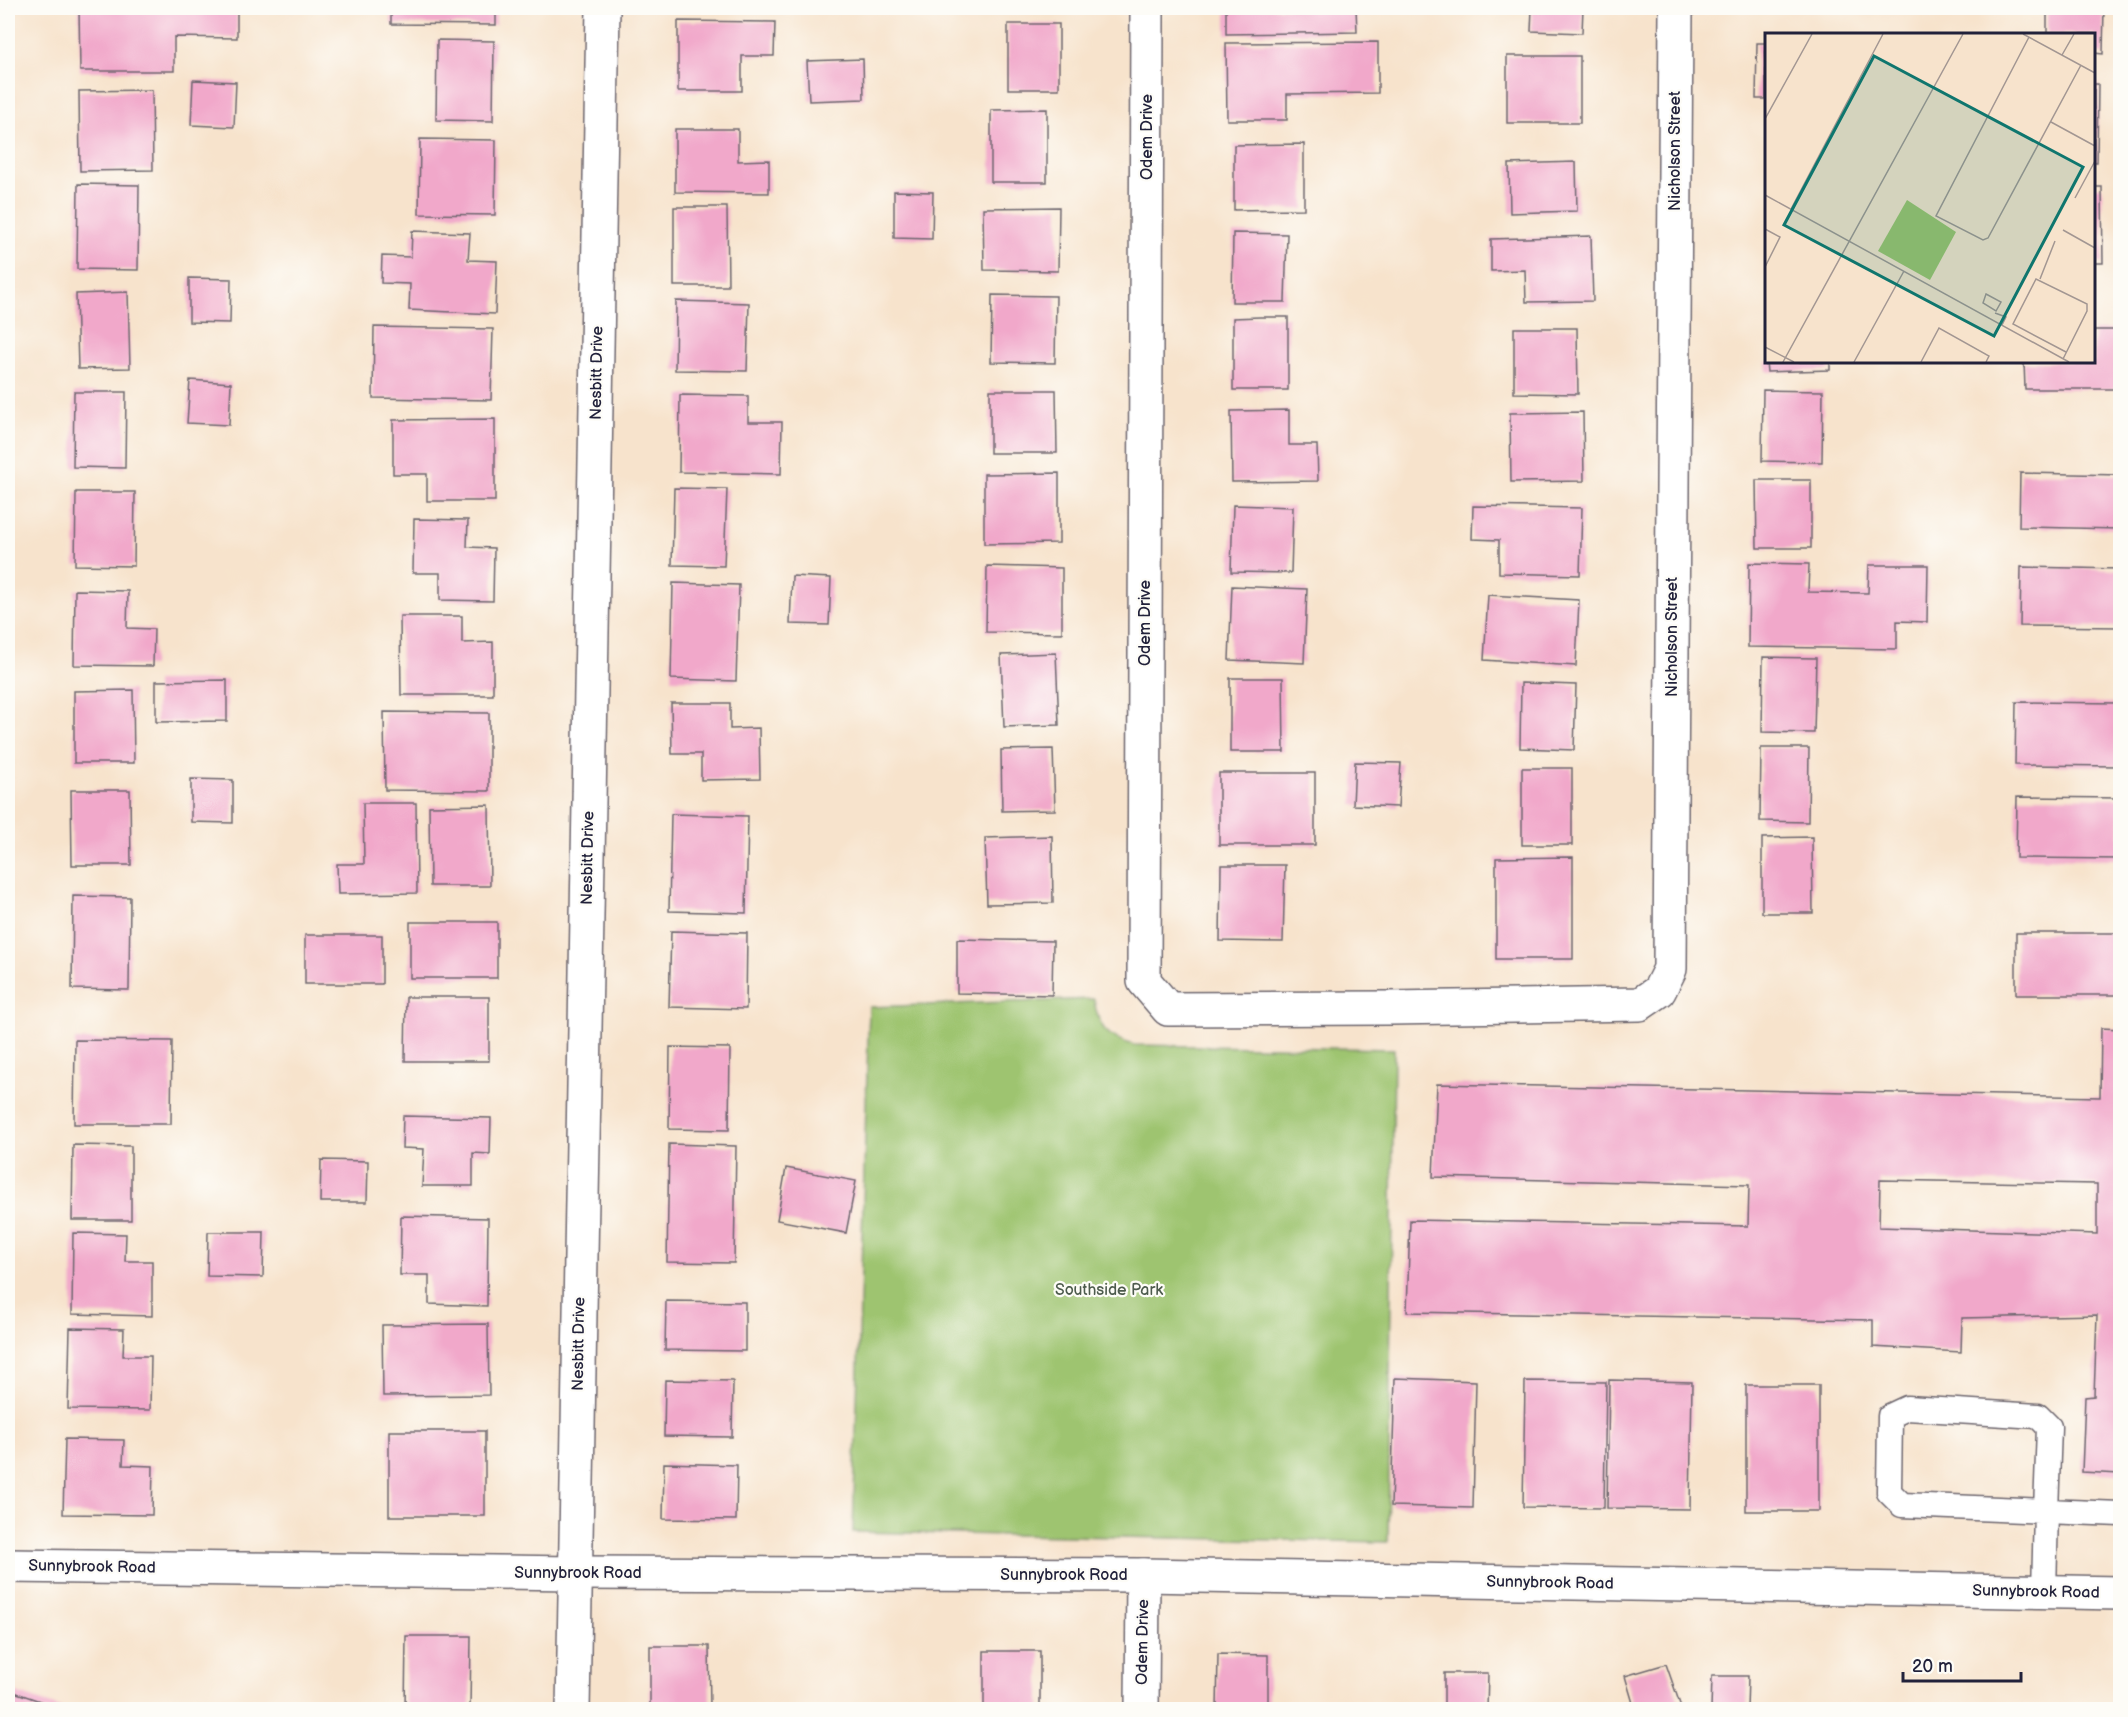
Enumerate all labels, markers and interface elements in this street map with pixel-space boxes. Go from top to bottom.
inset map [1765,33,2095,363]
street label: Nicholson Street [1666,91,1685,211]
street label: Odem Drive [1138,94,1157,180]
street label: Nesbitt Drive [587,325,607,420]
street label: Nicholson Street [1663,577,1682,697]
street label: Odem Drive [1136,580,1155,666]
street label: Nesbitt Drive [578,810,598,905]
park label: Southside Park [1055,1281,1163,1300]
street label: Nesbitt Drive [569,1296,589,1391]
street label: Sunnybrook Road [28,1556,156,1578]
street label: Sunnybrook Road [514,1564,642,1583]
street label: Sunnybrook Road [1000,1566,1128,1585]
street label: Sunnybrook Road [1486,1572,1614,1594]
street label: Sunnybrook Road [1972,1581,2100,1603]
street label: Odem Drive [1133,1598,1153,1685]
scale bar [1903,1645,2022,1683]
text: 20 m [1912,1656,1953,1677]

